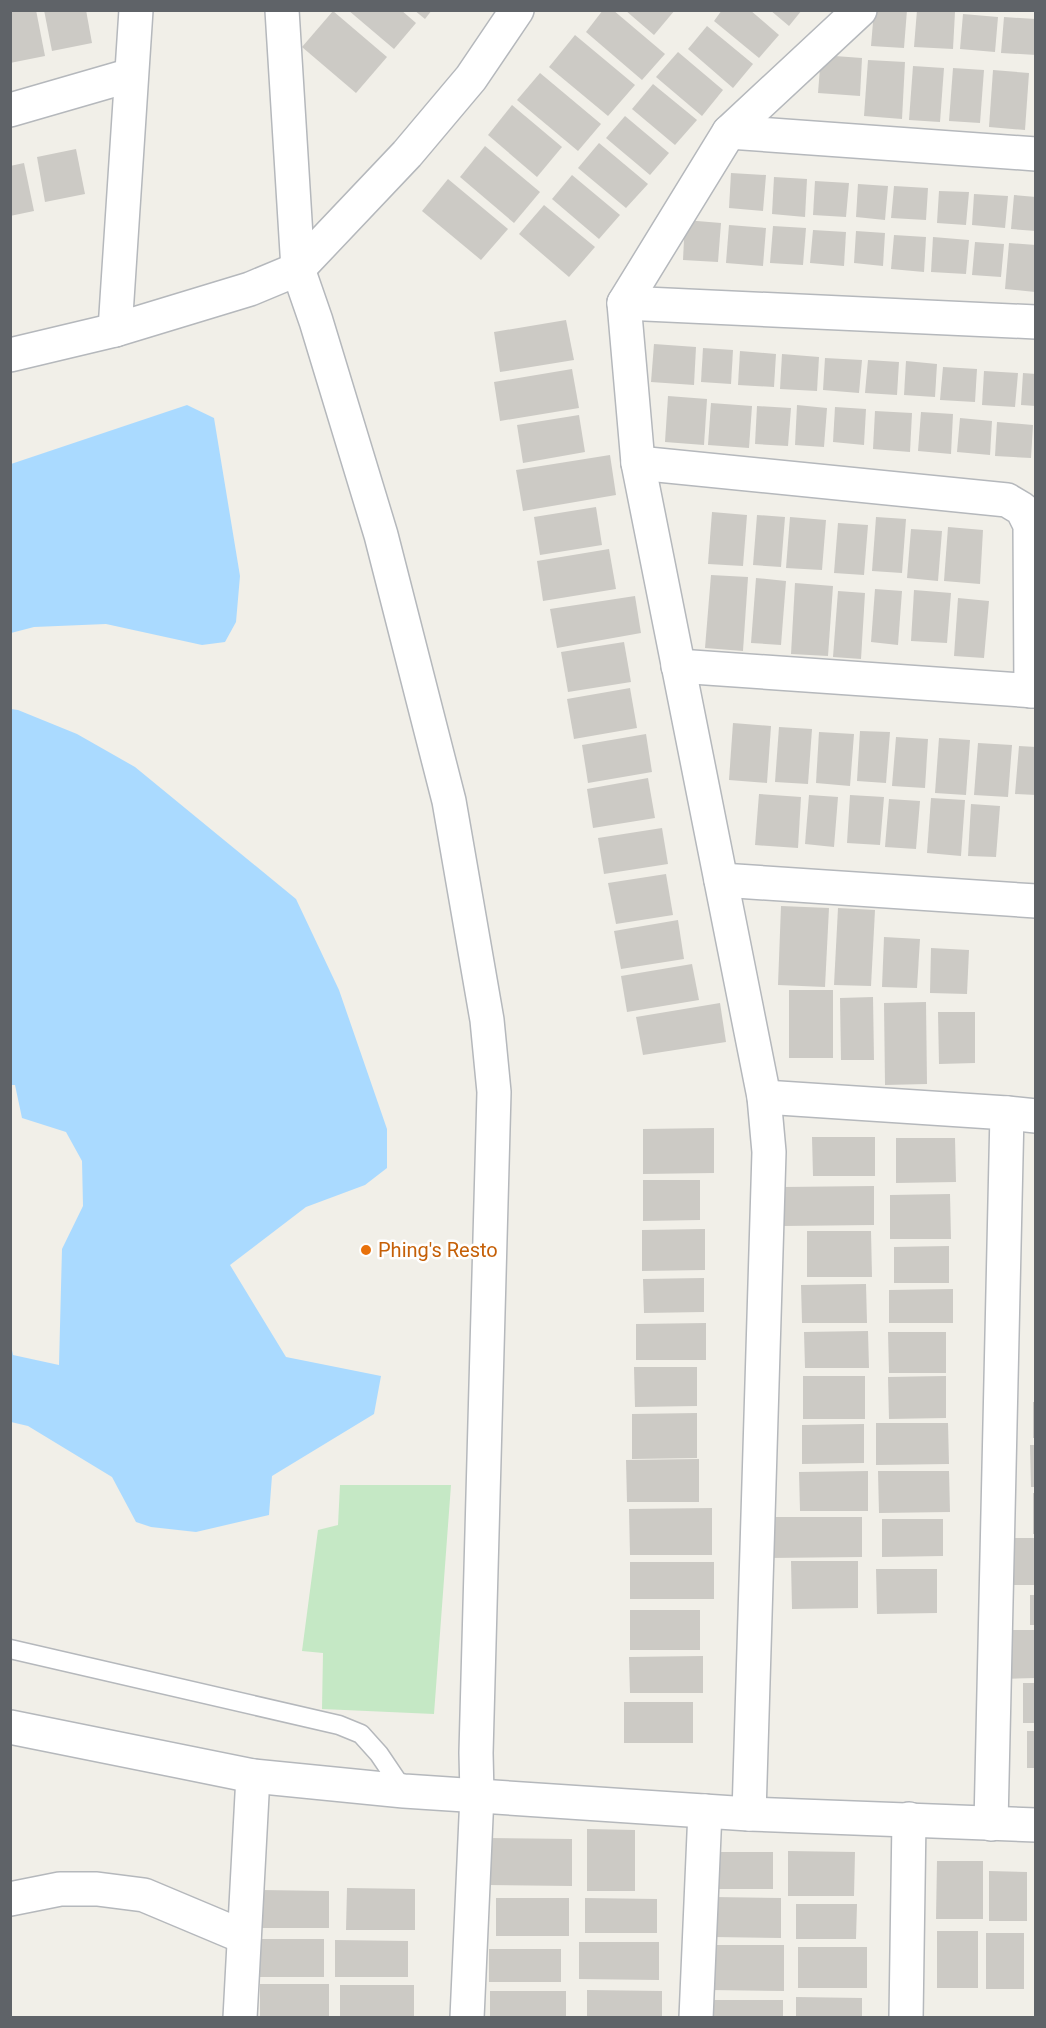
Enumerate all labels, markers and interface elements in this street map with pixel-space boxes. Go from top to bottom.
place label: Phing's Resto [378,1238,498,1262]
marker: Phing's Resto [359,1243,373,1257]

